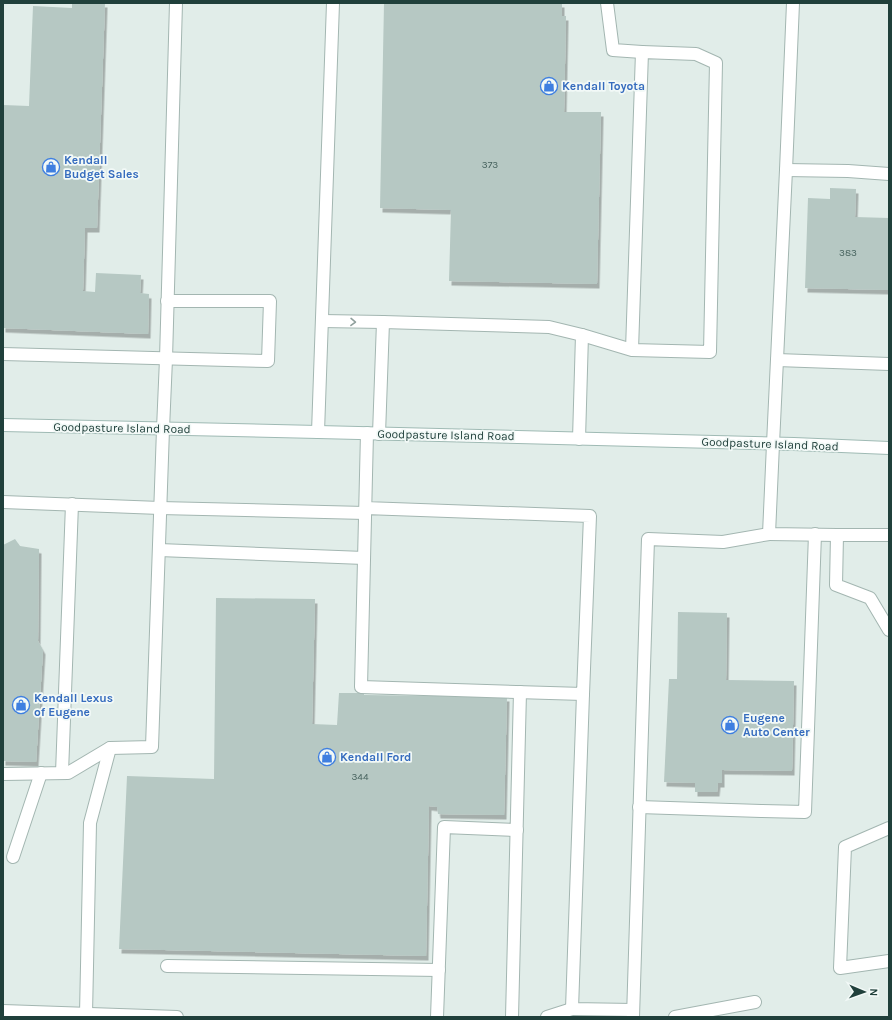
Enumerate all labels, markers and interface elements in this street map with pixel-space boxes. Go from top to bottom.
shop icon: Kendall Toyota [539,76,559,96]
place label: Kendall Toyota [562,79,645,93]
place label: Kendall Budget Sales [64,153,139,181]
shop icon: Kendall Budget Sales [41,157,61,177]
house number: 373 [482,159,498,171]
house number: 383 [839,247,857,259]
one-way arrow [350,318,356,326]
street label: Goodpasture Island Road [53,420,191,436]
street label: Goodpasture Island Road [377,427,515,443]
street label: Goodpasture Island Road [701,435,839,453]
place label: Kendall Lexus of Eugene [34,691,113,719]
shop icon: Kendall Lexus of Eugene [11,695,31,715]
place label: Eugene Auto Center [743,711,810,739]
shop icon: Eugene Auto Center [720,715,740,735]
shop icon: Kendall Ford [317,747,337,767]
place label: Kendall Ford [340,750,411,764]
house number: 344 [351,771,369,783]
north arrow [844,972,884,1012]
text: N [867,988,880,997]

